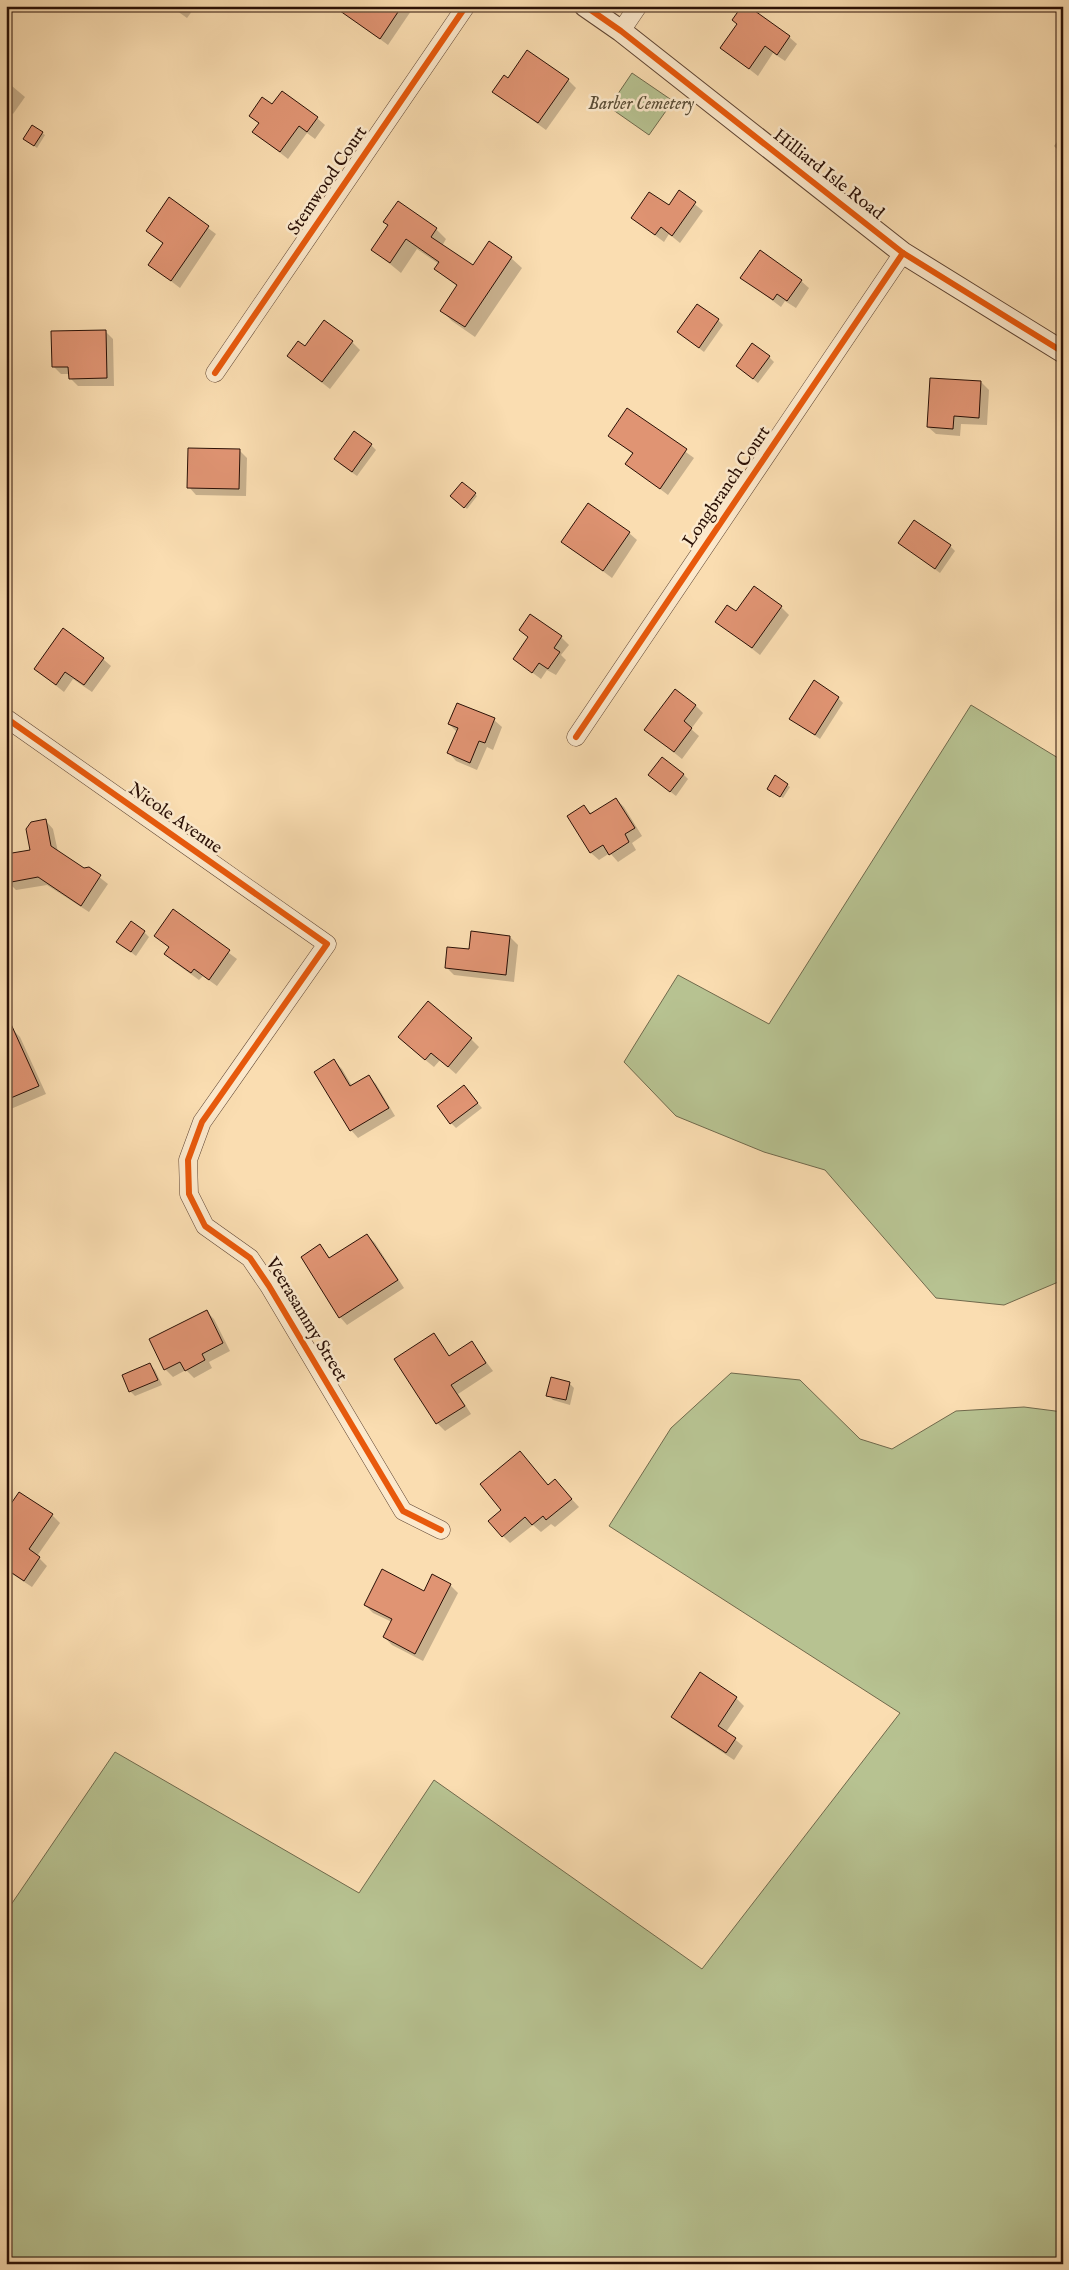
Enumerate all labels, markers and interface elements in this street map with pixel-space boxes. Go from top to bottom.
park label: Barber Cemetery [588,93,694,116]
street label: Stemwood Court [283,122,373,240]
street label: Hilliard Isle Road [768,124,888,226]
street label: Longbranch Court [678,422,776,552]
street label: Nicole Avenue [124,778,226,860]
street label: Veerasammy Street [259,1253,352,1386]

